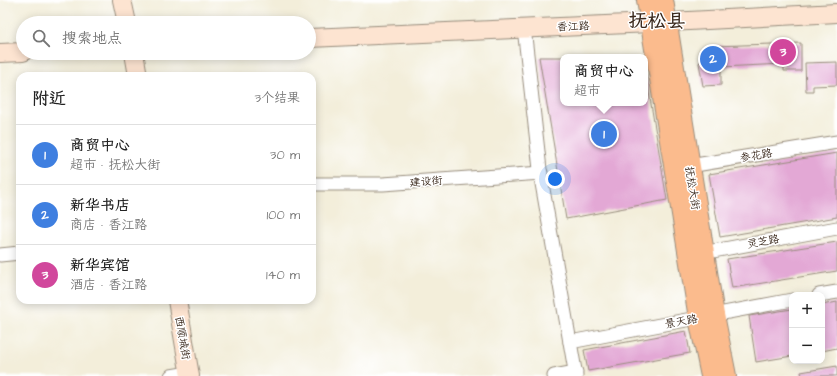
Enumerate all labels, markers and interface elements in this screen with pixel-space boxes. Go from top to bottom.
district label: 抚松县 [628,8,686,35]
search box [16,16,316,60]
street label: 香江路 [556,18,590,35]
icon: search [30,27,52,49]
text: 搜索地点 [62,28,122,49]
pin: 3 [770,37,796,67]
pin: 2 [700,44,726,74]
popup [560,54,648,106]
text: 商贸中心 [574,61,634,82]
text: 超市 [574,82,600,100]
text: 附近 [32,87,66,111]
text: 3个结果 [254,89,300,107]
pin: 1 [591,119,617,149]
text: 商贸中心 [70,135,130,156]
text: 1 [44,146,46,164]
text: 30 m [270,146,300,164]
street label: 参花路 [739,146,774,165]
text: 超市 · 抚松大街 [70,156,160,174]
street label: 抚松大街 [682,165,704,212]
your location [545,169,565,189]
street label: 建设街 [409,173,444,190]
text: 新华书店 [70,195,130,216]
text: 2 [41,206,49,224]
text: 100 m [267,206,300,224]
text: 商店 · 香江路 [70,216,147,234]
street label: 灵芝路 [746,231,781,252]
text: 新华宾馆 [70,255,130,276]
text: 3 [42,266,48,284]
text: 140 m [266,266,300,284]
text: 酒店 · 香江路 [70,276,147,294]
map controls [789,292,825,364]
button: + [789,292,825,328]
street label: 景天路 [663,311,699,332]
street label: 西顺城街 [171,315,194,362]
button: − [789,328,825,364]

